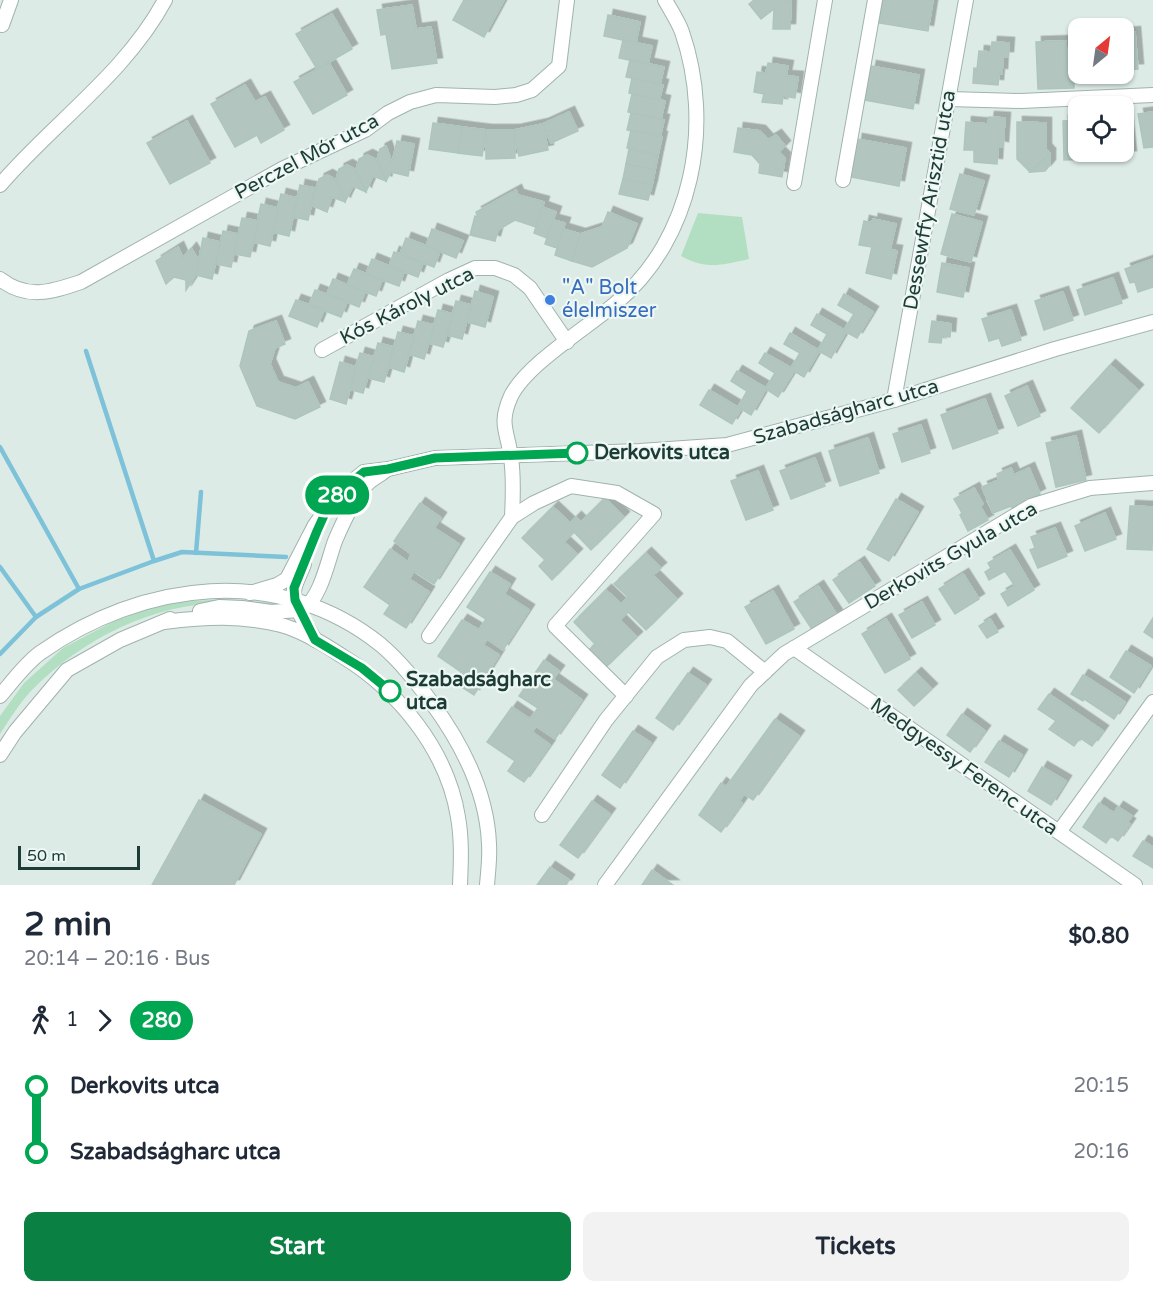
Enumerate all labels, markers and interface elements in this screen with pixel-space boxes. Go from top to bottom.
north arrow [1068,18,1134,84]
map controls [1068,18,1134,162]
street label: Dessewffy Arisztid utca [899,88,961,312]
button: locate [1068,96,1134,162]
street label: Perczel Mór utca [231,109,383,205]
street label: Kós Károly utca [336,262,478,350]
place label: "A" Bolt élelmiszer [562,276,657,323]
marker: "A" Bolt élelmiszer [543,293,557,307]
street label: Szabadságharc utca [751,374,941,450]
place label: Derkovits utca [594,441,730,465]
marker: Derkovits utca [566,442,588,464]
line badge: 280 [302,476,372,514]
text: 280 [317,483,357,508]
street label: Derkovits Gyula utca [860,497,1042,615]
place label: Szabadságharc utca [406,668,551,715]
marker: Szabadságharc utca [379,680,401,702]
street label: Medgyessy Ferenc utca [866,693,1062,841]
scale bar [18,843,140,870]
text: 50 m [27,846,66,866]
text: 2 min [24,905,112,944]
text: $0.80 [1068,923,1129,949]
text: 20:14 – 20:16 · Bus [24,947,210,971]
icon: walk [24,1004,57,1037]
icon: forward [88,1004,121,1037]
text: 1 [66,1008,79,1032]
text: 280 [142,1008,181,1033]
text: Derkovits utca [70,1073,220,1099]
text: 20:15 [1074,1074,1129,1098]
text: Szabadságharc utca [70,1139,281,1165]
text: 20:16 [1074,1140,1129,1164]
button: Start [24,1212,571,1281]
button: Tickets [583,1212,1129,1281]

